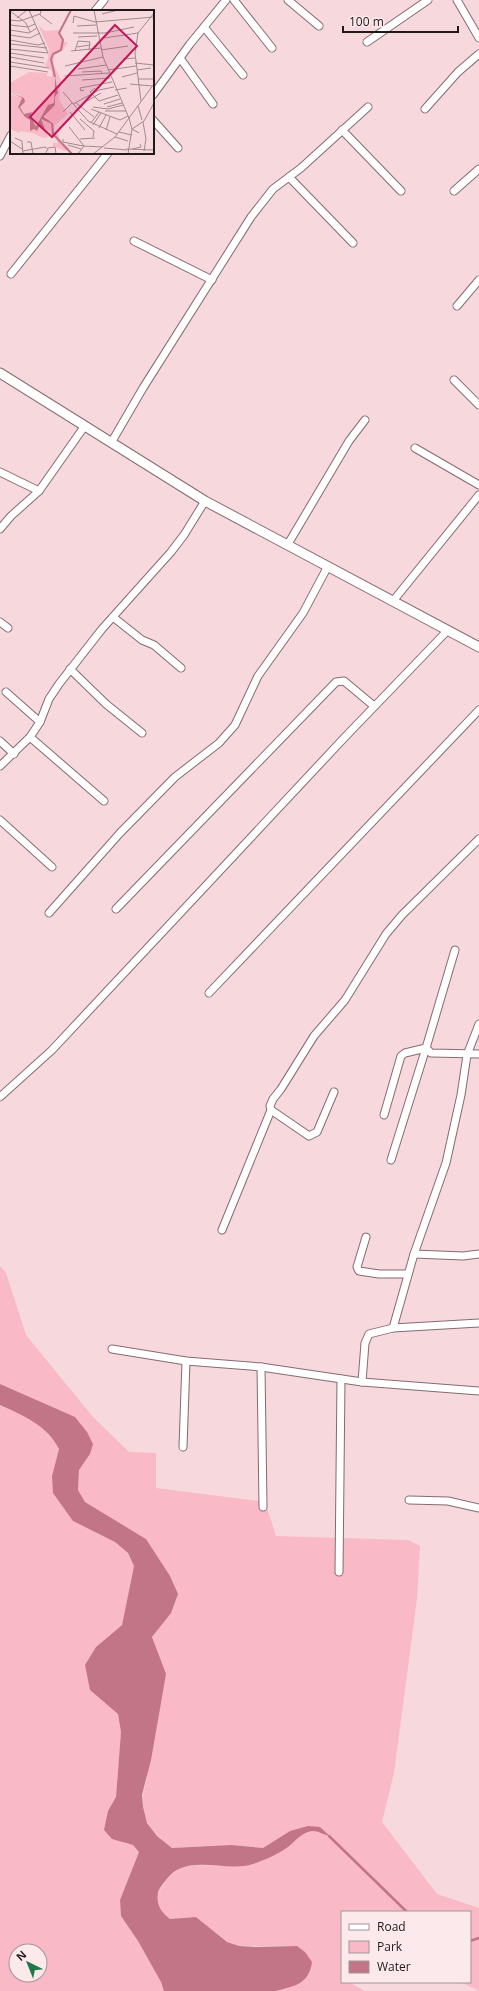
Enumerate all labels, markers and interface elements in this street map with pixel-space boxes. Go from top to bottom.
scale bar [343,8,458,34]
inset map [10,10,154,154]
text: 100 m [349,13,384,30]
legend [341,1911,471,1983]
text: Road [377,1918,406,1935]
text: Park [377,1938,403,1955]
north arrow [8,1943,48,1983]
text: N [12,1947,29,1964]
text: Water [377,1958,411,1975]

